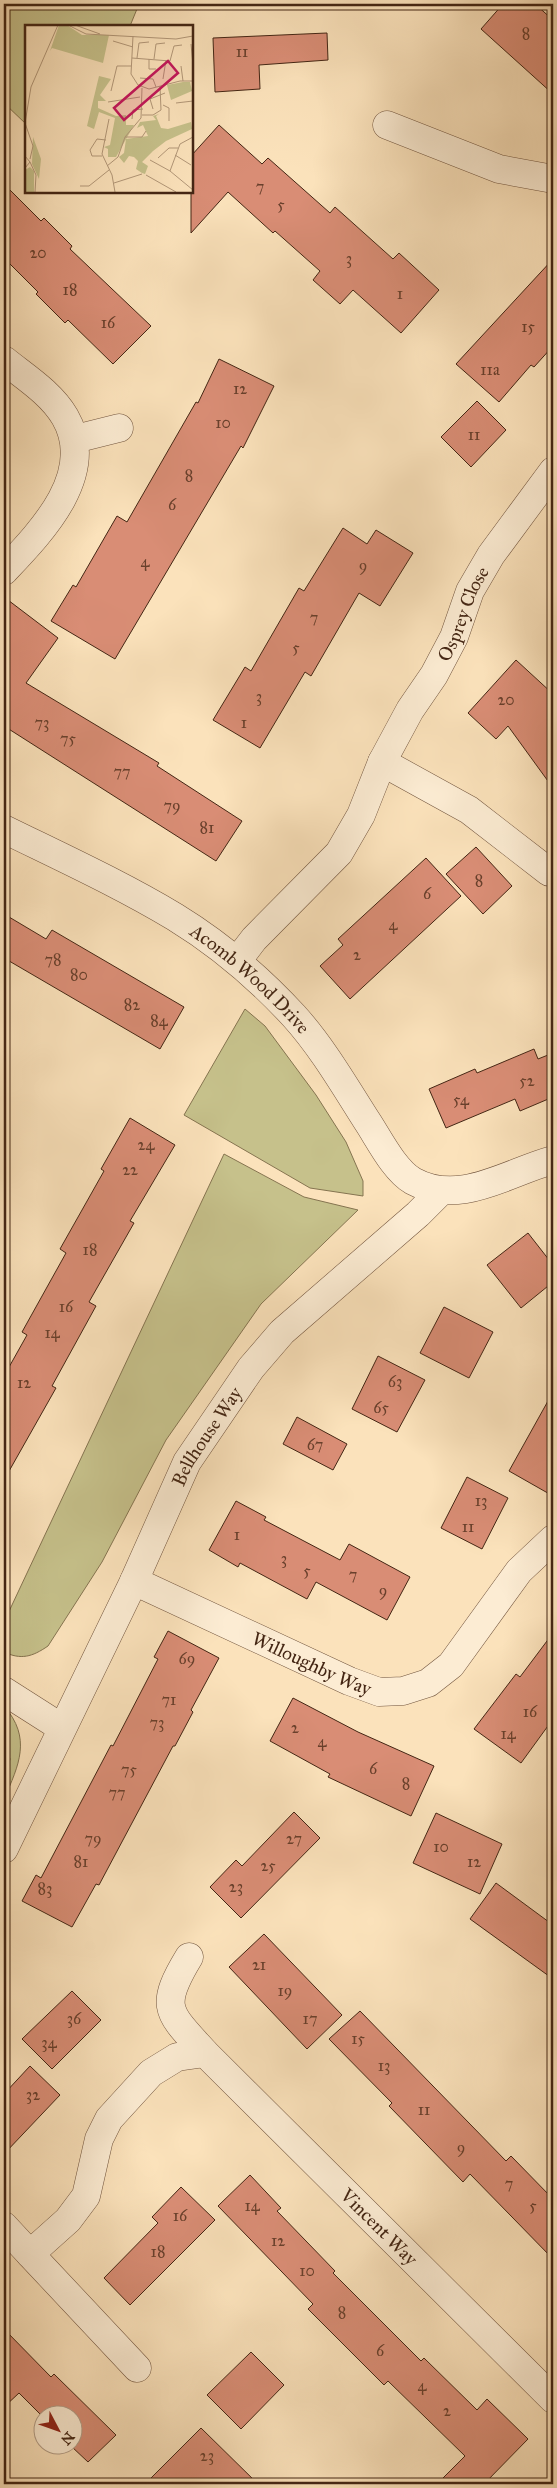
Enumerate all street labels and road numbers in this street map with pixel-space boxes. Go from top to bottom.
street label: Osprey Close [432,562,494,665]
street label: Acomb Wood Drive [185,919,315,1038]
street label: Bellhouse Way [167,1381,248,1490]
street label: Willoughby Way [248,1627,376,1701]
street label: Vincent Way [335,2183,423,2271]

